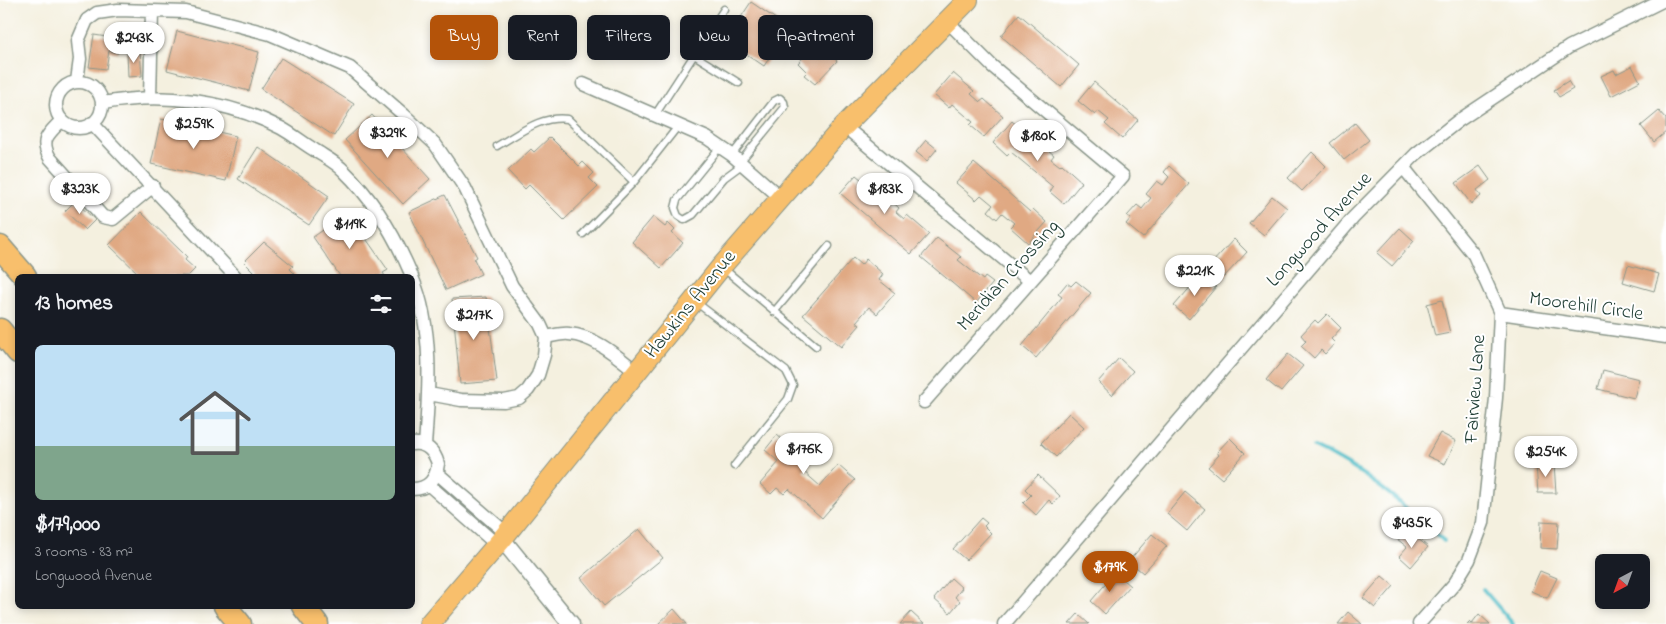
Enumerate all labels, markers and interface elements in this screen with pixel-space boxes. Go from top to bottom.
chip: Buy [430,15,498,60]
chip: Rent [508,15,577,60]
chip: Filters [587,15,670,60]
chip: New [680,15,748,60]
chip: Apartment [758,15,873,60]
pin: $243K [99,22,169,64]
text: $243K [115,26,153,50]
pin: $259K [159,108,229,150]
text: $259K [174,112,214,136]
pin: $329K [353,116,423,159]
pin: $180K [1003,120,1073,162]
text: $329K [370,121,406,145]
text: $180K [1020,124,1056,148]
street label: Longwood Avenue [1260,166,1381,295]
pin: $323K [45,172,115,215]
pin: $183K [850,172,920,215]
text: $323K [61,177,99,201]
text: $183K [867,177,903,201]
pin: $119K [315,208,385,250]
text: $119K [334,212,366,236]
street label: Meridian Crossing [951,214,1068,339]
street label: Hawkins Avenue [638,244,744,366]
pin: $221K [1160,254,1230,297]
text: $221K [1176,259,1214,283]
street label: Moorehill Circle [1527,285,1645,329]
text: 13 homes [35,289,113,319]
icon: filters [367,290,395,318]
pin: $217K [439,298,509,341]
text: $217K [455,303,493,327]
street label: Fairview Lane [1458,334,1494,445]
icon: home [170,378,260,468]
pin: $176K [769,432,839,475]
pin: $254K [1511,436,1581,478]
text: $176K [786,437,822,461]
text: $254K [1525,440,1567,464]
pin: $435K [1377,506,1447,549]
text: $179,000 [35,510,100,540]
text: $435K [1392,511,1432,535]
text: 3 rooms · 83 m² [35,540,133,564]
pin: $179K [1075,550,1145,593]
north arrow [1595,554,1650,609]
map controls [1595,554,1650,609]
text: $179K [1093,555,1127,579]
text: Longwood Avenue [35,564,152,588]

